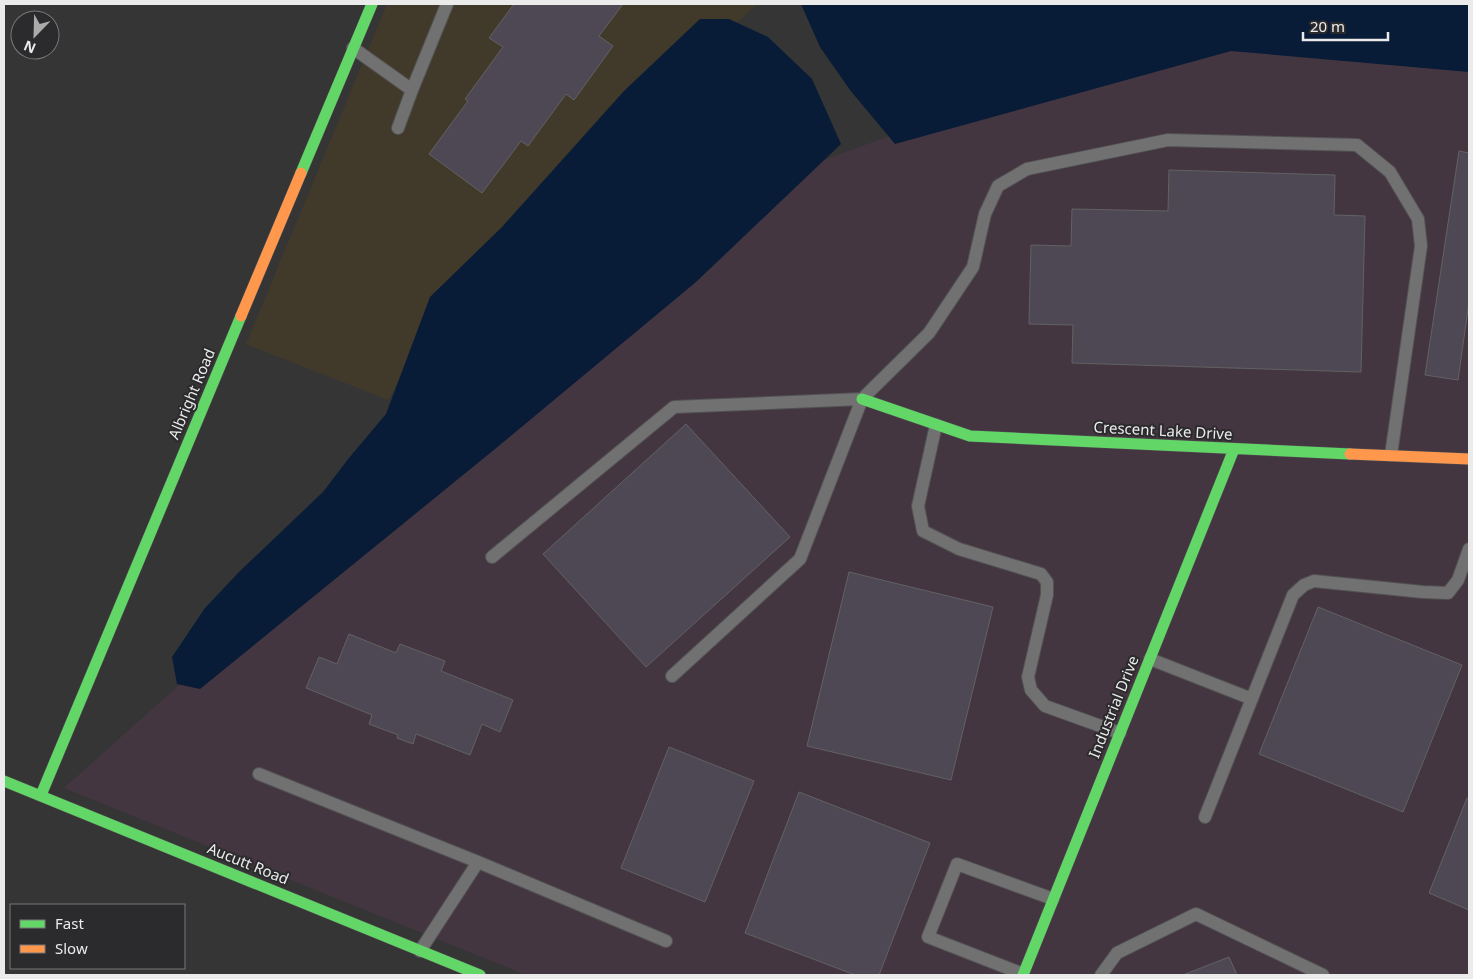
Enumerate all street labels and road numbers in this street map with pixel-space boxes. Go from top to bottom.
street label: Albright Road [163,345,219,442]
street label: Crescent Lake Drive [1093,416,1233,444]
street label: Industrial Drive [1083,652,1143,761]
street label: Aucutt Road [205,838,292,888]

